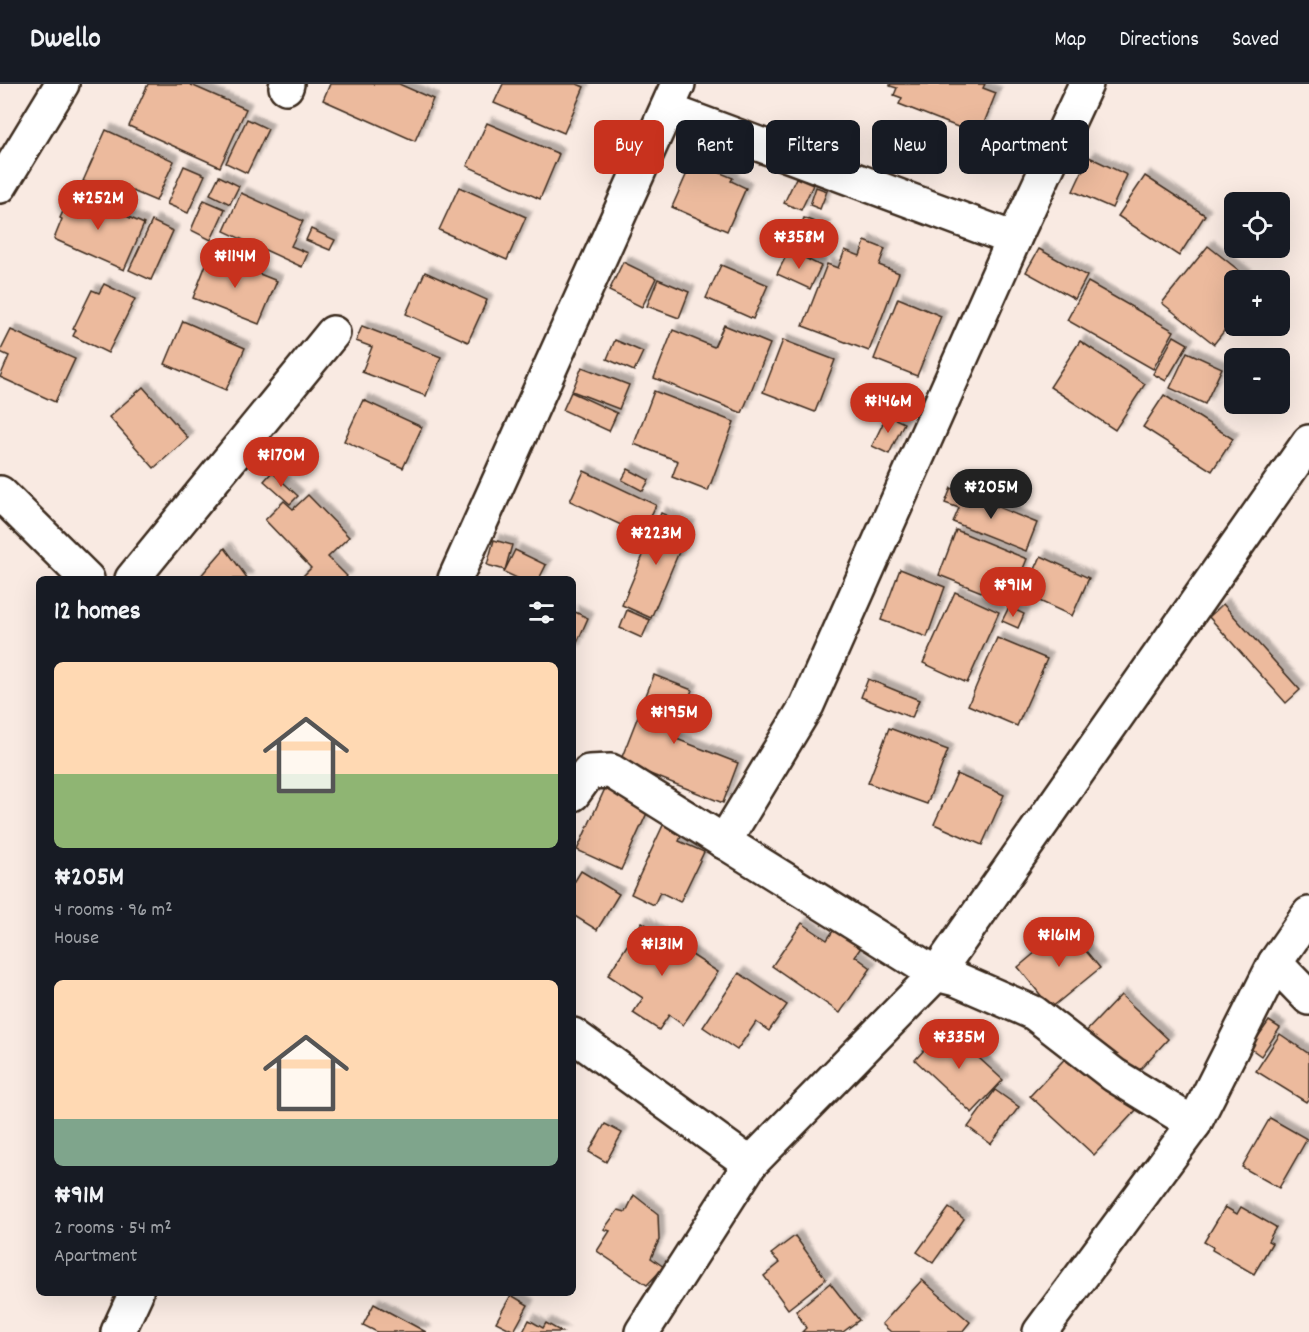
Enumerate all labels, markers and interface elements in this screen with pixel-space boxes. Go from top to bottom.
text: Dwello [30,21,101,61]
text: Map [1055,26,1086,56]
text: Directions [1119,26,1199,56]
text: Saved [1232,26,1279,56]
chip: Buy [594,120,664,174]
chip: Rent [676,120,754,174]
chip: Filters [766,120,860,174]
chip: New [872,120,947,174]
chip: Apartment [959,120,1089,174]
pin: ₦252M [56,180,140,231]
text: ₦252M [72,185,124,213]
map controls [1224,192,1290,414]
button: locate [1224,192,1290,258]
pin: ₦358M [757,219,841,270]
text: ₦358M [773,224,825,252]
pin: ₦114M [193,238,277,289]
text: ₦114M [214,243,256,271]
button: + [1224,270,1290,336]
button: − [1224,348,1290,414]
pin: ₦146M [846,383,930,434]
text: ₦146M [864,388,912,416]
pin: ₦170M [239,437,323,488]
text: ₦170M [257,442,305,470]
pin: ₦205M [949,469,1033,520]
text: ₦205M [964,474,1018,502]
pin: ₦223M [614,515,698,566]
text: ₦223M [630,520,682,548]
pin: ₦91M [977,567,1049,618]
text: ₦91M [994,572,1032,600]
text: 12 homes [54,594,141,631]
icon: filters [525,596,558,629]
pin: ₦195M [632,694,716,745]
text: ₦195M [650,699,698,727]
icon: home [252,701,360,809]
text: ₦205M [54,860,124,897]
text: 4 rooms · 96 m² [54,897,173,925]
pin: ₦161M [1017,917,1101,968]
text: ₦161M [1037,922,1081,950]
text: House [54,925,99,953]
pin: ₦131M [620,926,704,977]
text: ₦131M [641,931,683,959]
icon: home [252,1019,360,1127]
pin: ₦335M [917,1019,1001,1070]
text: ₦335M [933,1024,985,1052]
text: ₦91M [54,1178,104,1215]
text: 2 rooms · 54 m² [54,1215,172,1243]
text: Apartment [54,1243,137,1271]

